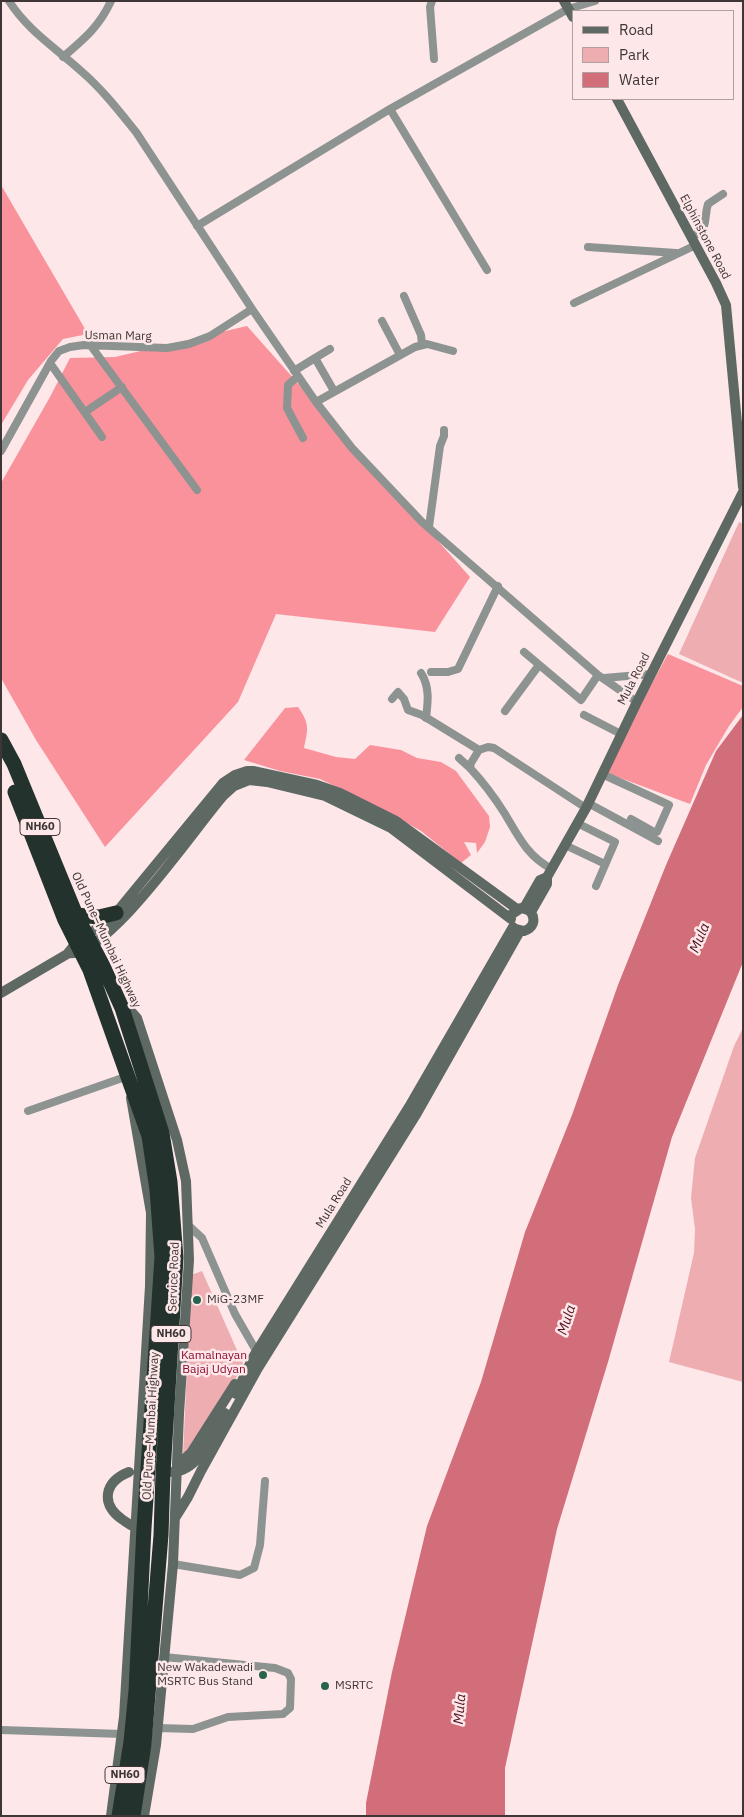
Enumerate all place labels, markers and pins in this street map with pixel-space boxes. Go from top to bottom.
place label: MiG-23MF [207,1293,264,1307]
marker: MiG-23MF [191,1294,203,1306]
place label: New Wakadewadi MSRTC Bus Stand [157,1661,253,1689]
marker: New Wakadewadi MSRTC Bus Stand [257,1669,269,1681]
place label: MSRTC [335,1679,373,1693]
marker: MSRTC [319,1680,331,1692]

